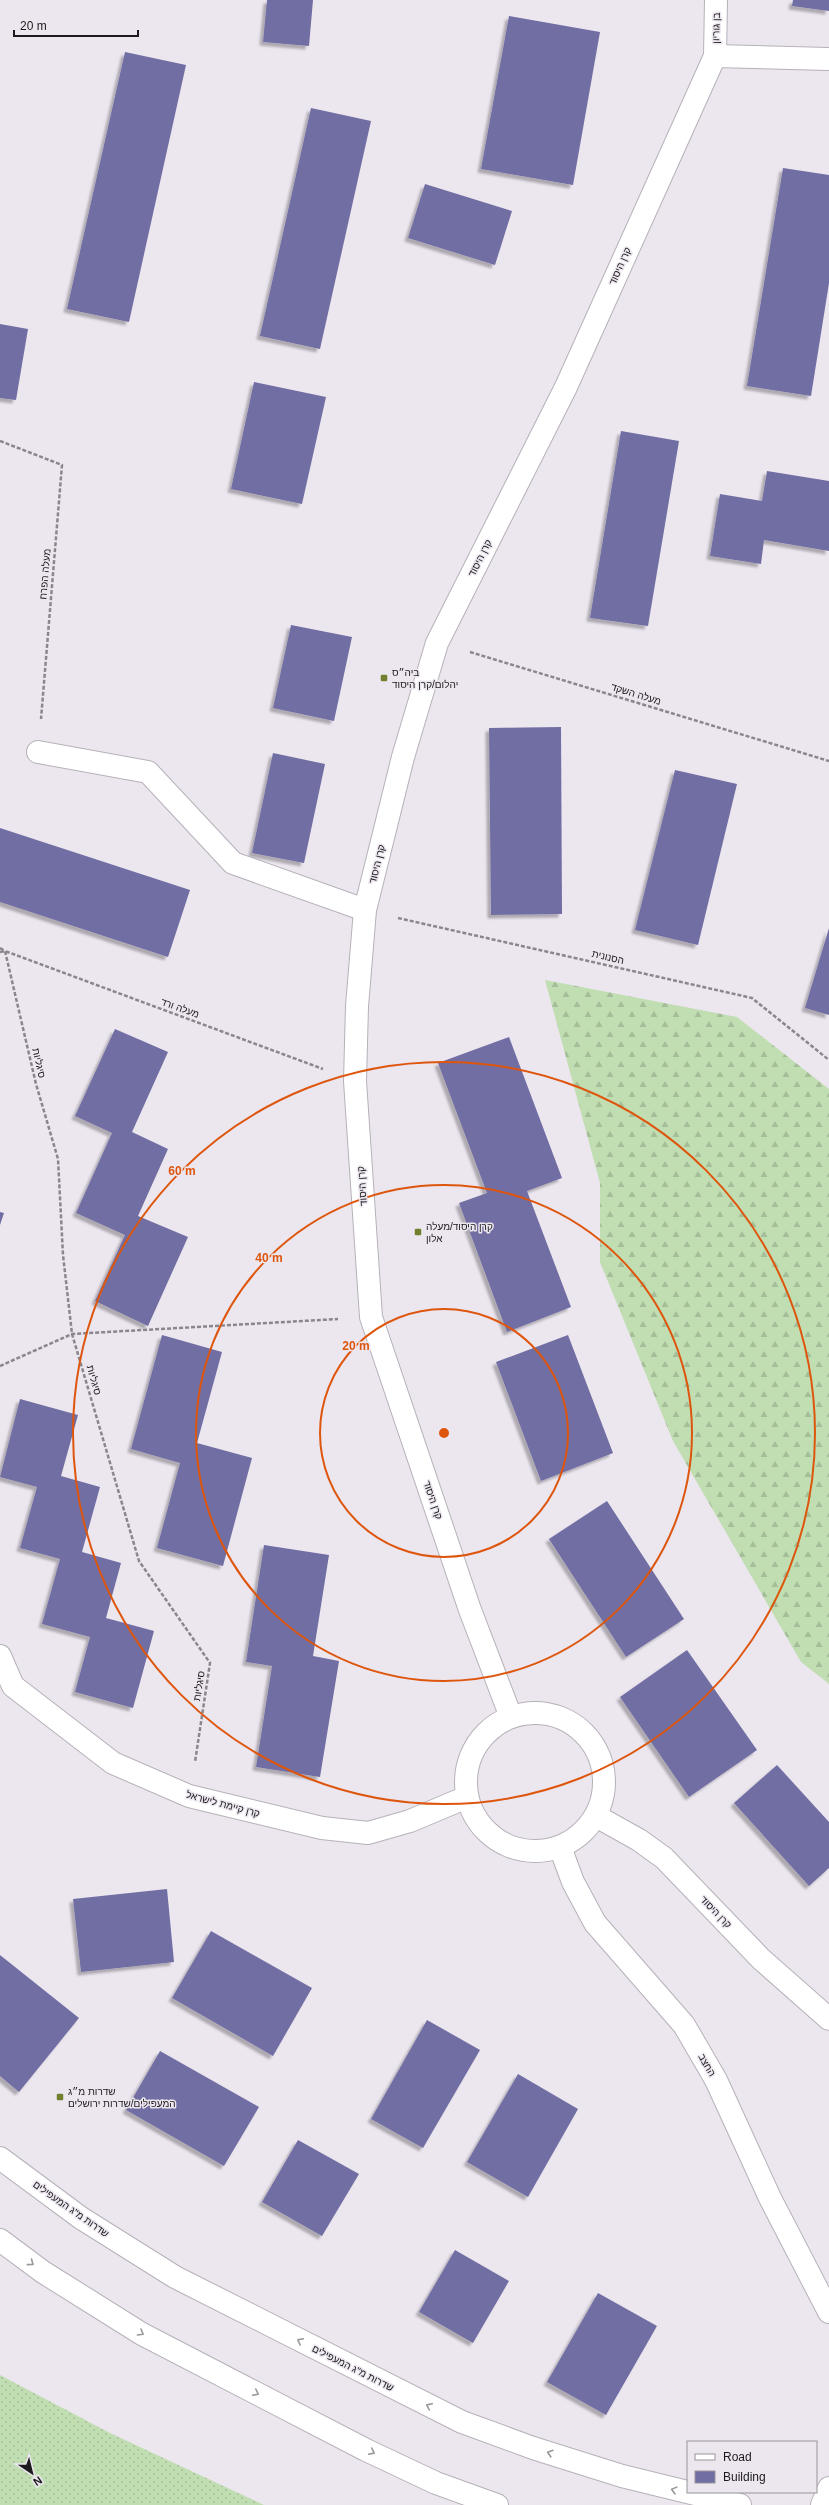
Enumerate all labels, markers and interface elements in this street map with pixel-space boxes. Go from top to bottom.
scale bar [14,12,138,38]
street label: בן גוריון [710,12,722,44]
text: 20 m [20,19,47,33]
street label: קרן היסוד [607,245,633,287]
street label: קרן היסוד [466,538,494,578]
street label: מעלה הפרח [37,548,53,600]
place label: ביה״ס יהלום/קרן היסוד [392,667,458,690]
marker: ביה״ס יהלום/קרן היסוד [379,673,389,683]
street label: מעלה השקד [610,681,663,707]
street label: קרן היסוד [367,843,387,885]
street label: הסנונית [591,948,625,966]
street label: מעלה ורד [159,996,201,1020]
street label: סיגליות [30,1047,48,1079]
text: 60 m [168,1164,196,1178]
street label: קרן היסוד [355,1166,369,1206]
place label: קרן היסוד/מעלה אלון [426,1221,493,1244]
marker: קרן היסוד/מעלה אלון [413,1227,423,1237]
text: 40 m [255,1251,283,1265]
text: 20 m [342,1339,370,1353]
street label: סיגליות [85,1364,104,1397]
centre of rings [437,1426,451,1440]
street label: קרן היסוד [421,1479,445,1521]
street label: סיגליות [191,1670,207,1702]
street label: קרן קיימת לישראל [185,1789,261,1819]
street label: קרן היסוד [698,1894,734,1930]
street label: החצב [696,2052,718,2078]
place label: שדרות מ״ג המעפילים/שדרות ירושלים [68,2086,176,2109]
marker: שדרות מ״ג המעפילים/שדרות ירושלים [55,2092,65,2102]
street label: שדרות מ"ג המעפילים [31,2179,111,2239]
one-way arrow [27,2258,34,2265]
one-way arrow [137,2328,144,2335]
one-way arrow [297,2339,304,2346]
street label: שדרות מ"ג המעפילים [310,2343,396,2393]
one-way arrow [252,2388,259,2396]
one-way arrow [425,2403,433,2411]
legend [687,2441,817,2493]
one-way arrow [367,2447,375,2455]
one-way arrow [546,2450,553,2458]
text: Road [723,2450,752,2464]
north arrow [12,2453,52,2493]
text: Building [723,2470,766,2484]
text: N [31,2474,44,2488]
one-way arrow [671,2486,678,2495]

